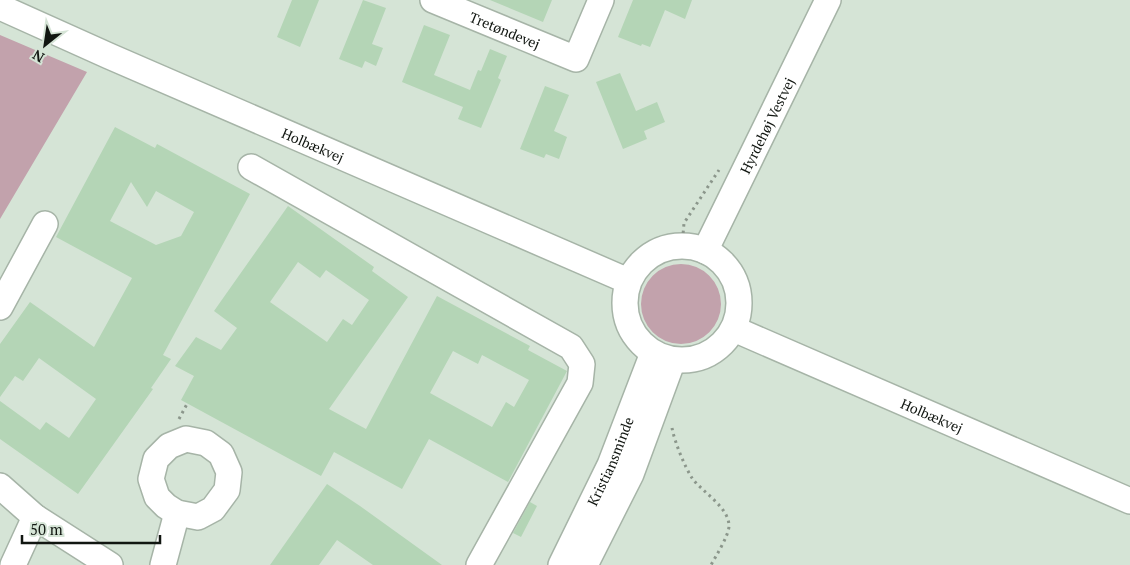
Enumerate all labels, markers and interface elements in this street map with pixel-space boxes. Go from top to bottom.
street label: Tretøndevej [467,7,543,53]
north arrow [20,20,70,70]
text: N [29,46,48,68]
street label: Hyrdehøj Vestvej [735,74,798,177]
street label: Holbækvej [279,123,347,166]
street label: Holbækvej [898,393,966,437]
street label: Kristiansminde [582,414,637,509]
scale bar [22,512,160,544]
text: 50 m [30,519,63,539]

